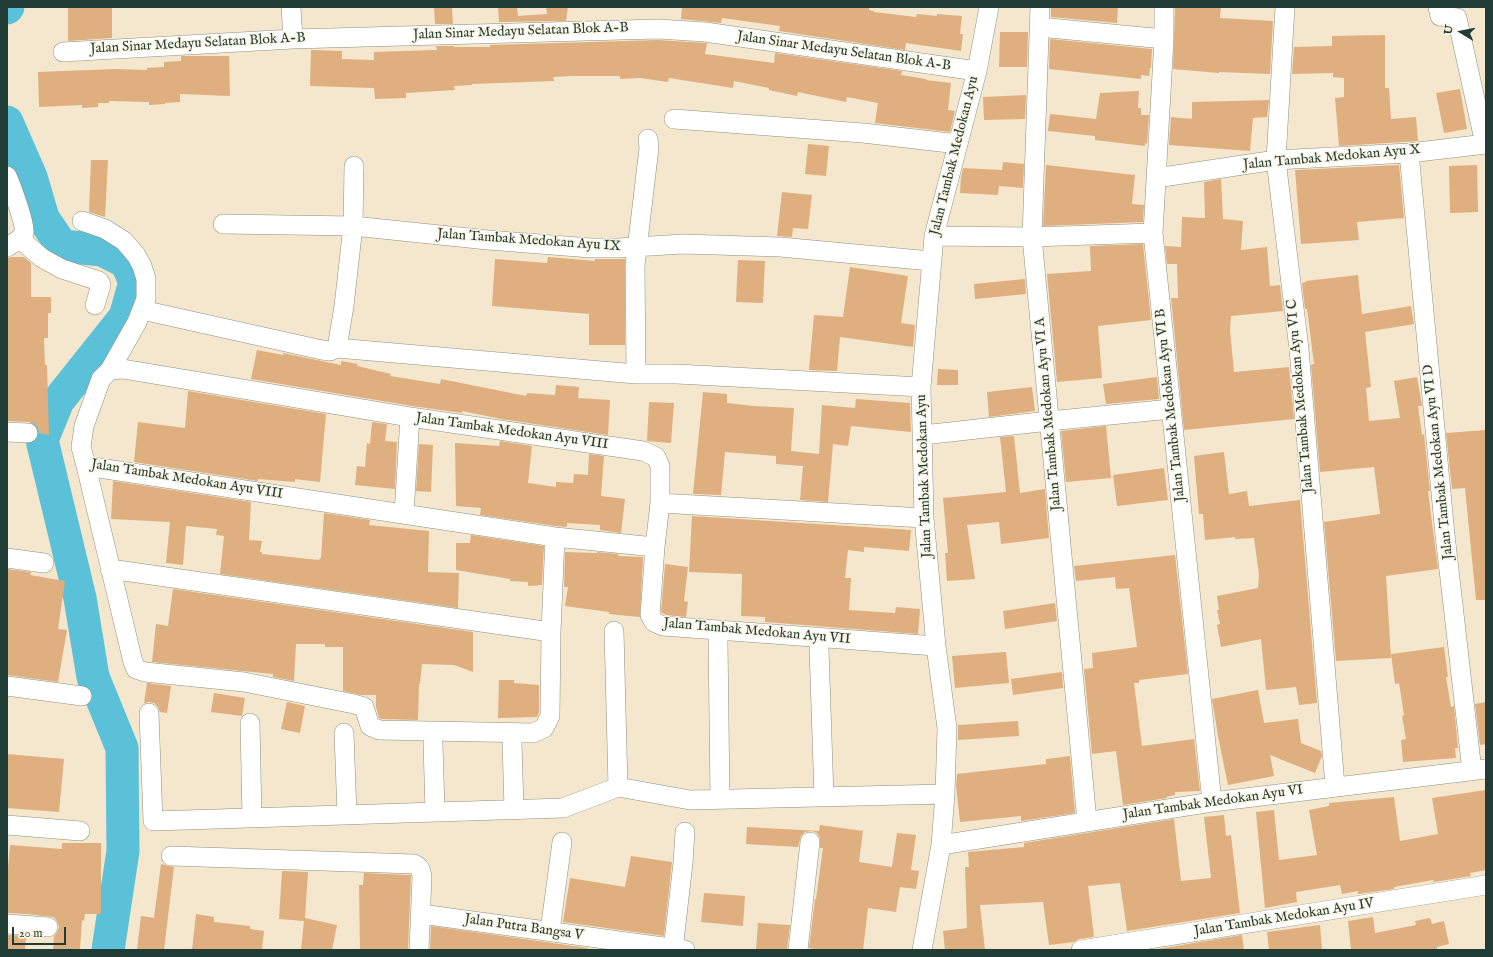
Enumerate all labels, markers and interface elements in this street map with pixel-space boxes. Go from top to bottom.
north arrow [1441,12,1481,52]
street label: Jalan Sinar Medayu Selatan Blok A-B [413,20,629,44]
text: U [1441,24,1457,36]
street label: Jalan Sinar Medayu Selatan Blok A-B [736,29,952,75]
street label: Jalan Sinar Medayu Selatan Blok A-B [90,30,306,58]
street label: Jalan Tambak Medokan Ayu [927,75,983,237]
street label: Jalan Tambak Medokan Ayu X [1243,142,1421,174]
street label: Jalan Tambak Medokan Ayu IX [437,226,621,256]
street label: Jalan Tambak Medokan Ayu VI C [1284,298,1318,494]
street label: Jalan Tambak Medokan Ayu VI B [1152,308,1190,502]
street label: Jalan Tambak Medokan Ayu VI A [1032,316,1066,512]
street label: Jalan Tambak Medokan Ayu VI D [1420,364,1458,560]
street label: Jalan Tambak Medokan Ayu [914,394,936,558]
street label: Jalan Tambak Medokan Ayu VIII [415,410,609,454]
street label: Jalan Tambak Medokan Ayu VIII [90,457,284,503]
street label: Jalan Tambak Medokan Ayu VII [663,615,851,649]
street label: Jalan Tambak Medokan Ayu VI [1122,782,1304,824]
street label: Jalan Tambak Medokan Ayu IV [1193,895,1375,941]
street label: Jalan Putra Bangsa V [464,911,584,945]
scale bar [14,919,68,945]
text: 20 m [19,926,42,941]

